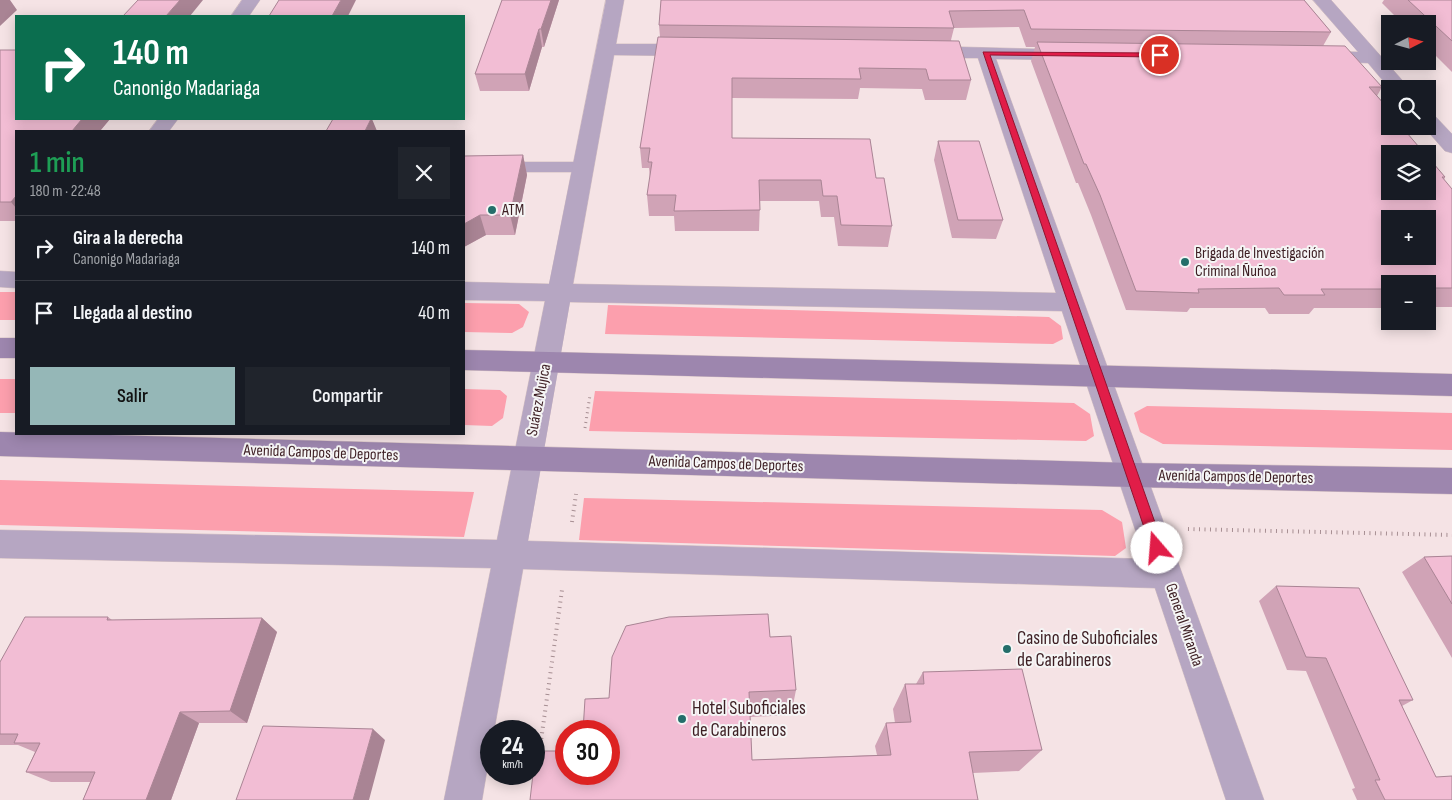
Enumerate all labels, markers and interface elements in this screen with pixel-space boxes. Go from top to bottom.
north arrow [1381,15,1436,70]
map controls [1381,15,1436,330]
text: 140 m [113,32,189,75]
pin [1139,34,1181,76]
icon: right [30,35,95,100]
icon: arrive [1146,41,1174,69]
text: Canonigo Madariaga [113,75,260,102]
button: search [1381,80,1436,135]
text: 1 min [30,145,85,181]
button: layers [1381,145,1436,200]
button: close [398,147,450,199]
text: 180 m · 22:48 [30,182,101,201]
place label: ATM [501,201,524,220]
marker: ATM [486,204,498,216]
button: + [1381,210,1436,265]
text: Gira a la derecha [73,227,183,250]
icon: right [30,234,58,262]
text: 140 m [412,237,450,260]
place label: Brigada de Investigación Criminal Ñuñoa [1195,244,1324,281]
text: Canonigo Madariaga [73,250,180,269]
marker: Brigada de Investigación Criminal Ñuñoa [1179,256,1191,268]
button: − [1381,275,1436,330]
icon: arrive [30,299,58,327]
text: Llegada al destino [73,302,192,325]
text: 40 m [418,302,450,325]
street label: Suárez Mujica [523,362,555,438]
button: Salir [30,367,235,425]
button: Compartir [245,367,450,425]
street label: Avenida Campos de Deportes [242,441,399,465]
street label: Avenida Campos de Deportes [647,452,804,476]
street label: Avenida Campos de Deportes [1157,466,1314,488]
position arrow [1130,521,1182,573]
street label: General Miranda [1161,581,1207,669]
place label: Casino de Suboficiales de Carabineros [1017,627,1158,672]
marker: Casino de Suboficiales de Carabineros [1001,643,1013,655]
place label: Hotel Suboficiales de Carabineros [692,697,806,742]
marker: Hotel Suboficiales de Carabineros [676,713,688,725]
speed limit sign: 30 [555,720,620,785]
text: 24 [501,731,524,762]
text: km/h [502,757,523,772]

